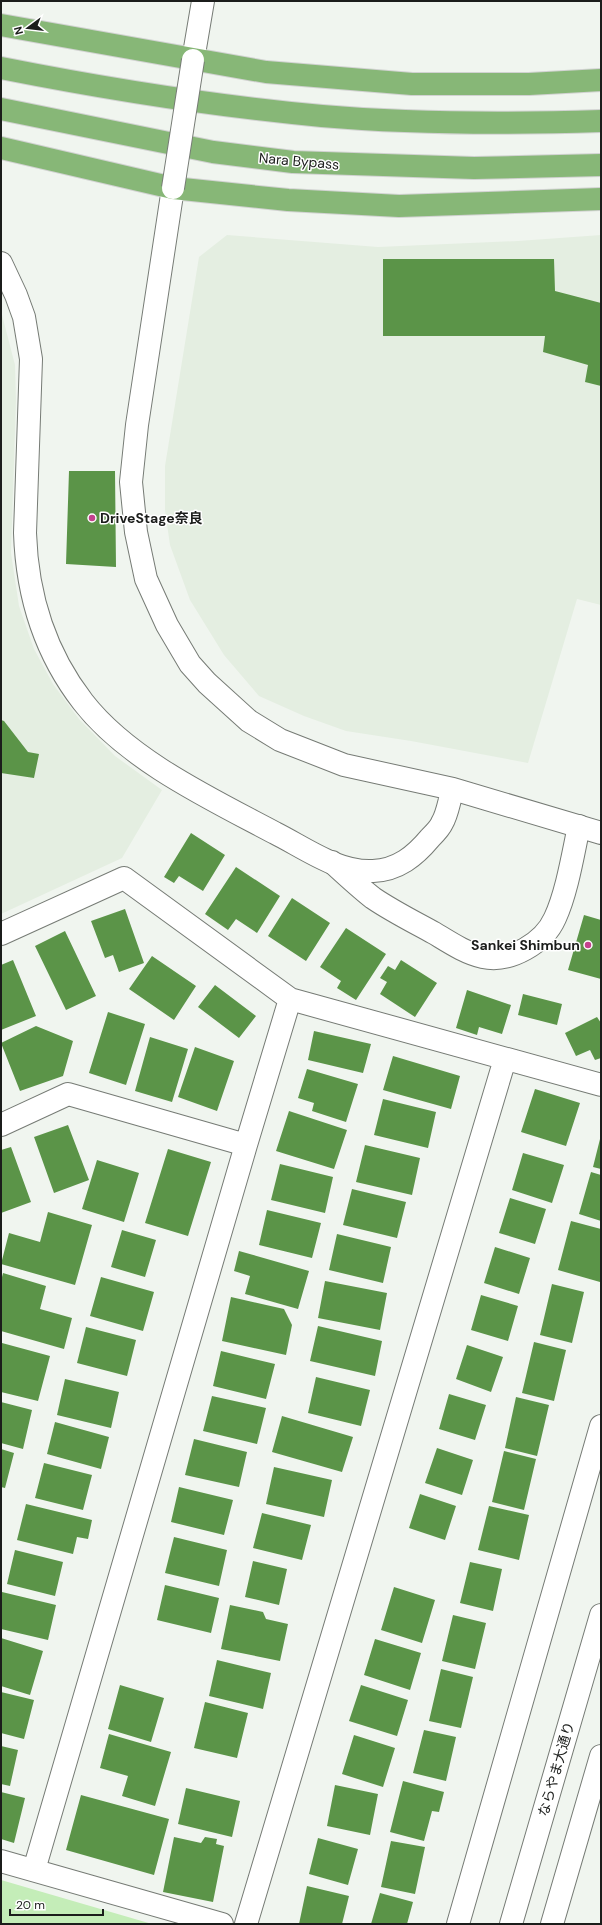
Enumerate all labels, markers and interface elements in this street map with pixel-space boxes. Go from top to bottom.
north arrow [8,8,48,48]
text: N [11,25,26,36]
street label: Nara Bypass [258,149,340,173]
place label: DriveStage奈良 [100,509,203,527]
marker: DriveStage奈良 [87,513,97,523]
place label: Sankei Shimbun [471,936,580,954]
marker: Sankei Shimbun [583,940,593,950]
street label: ならやま大通り [534,1719,578,1819]
scale bar [10,1891,103,1917]
text: 20 m [16,1897,45,1913]

